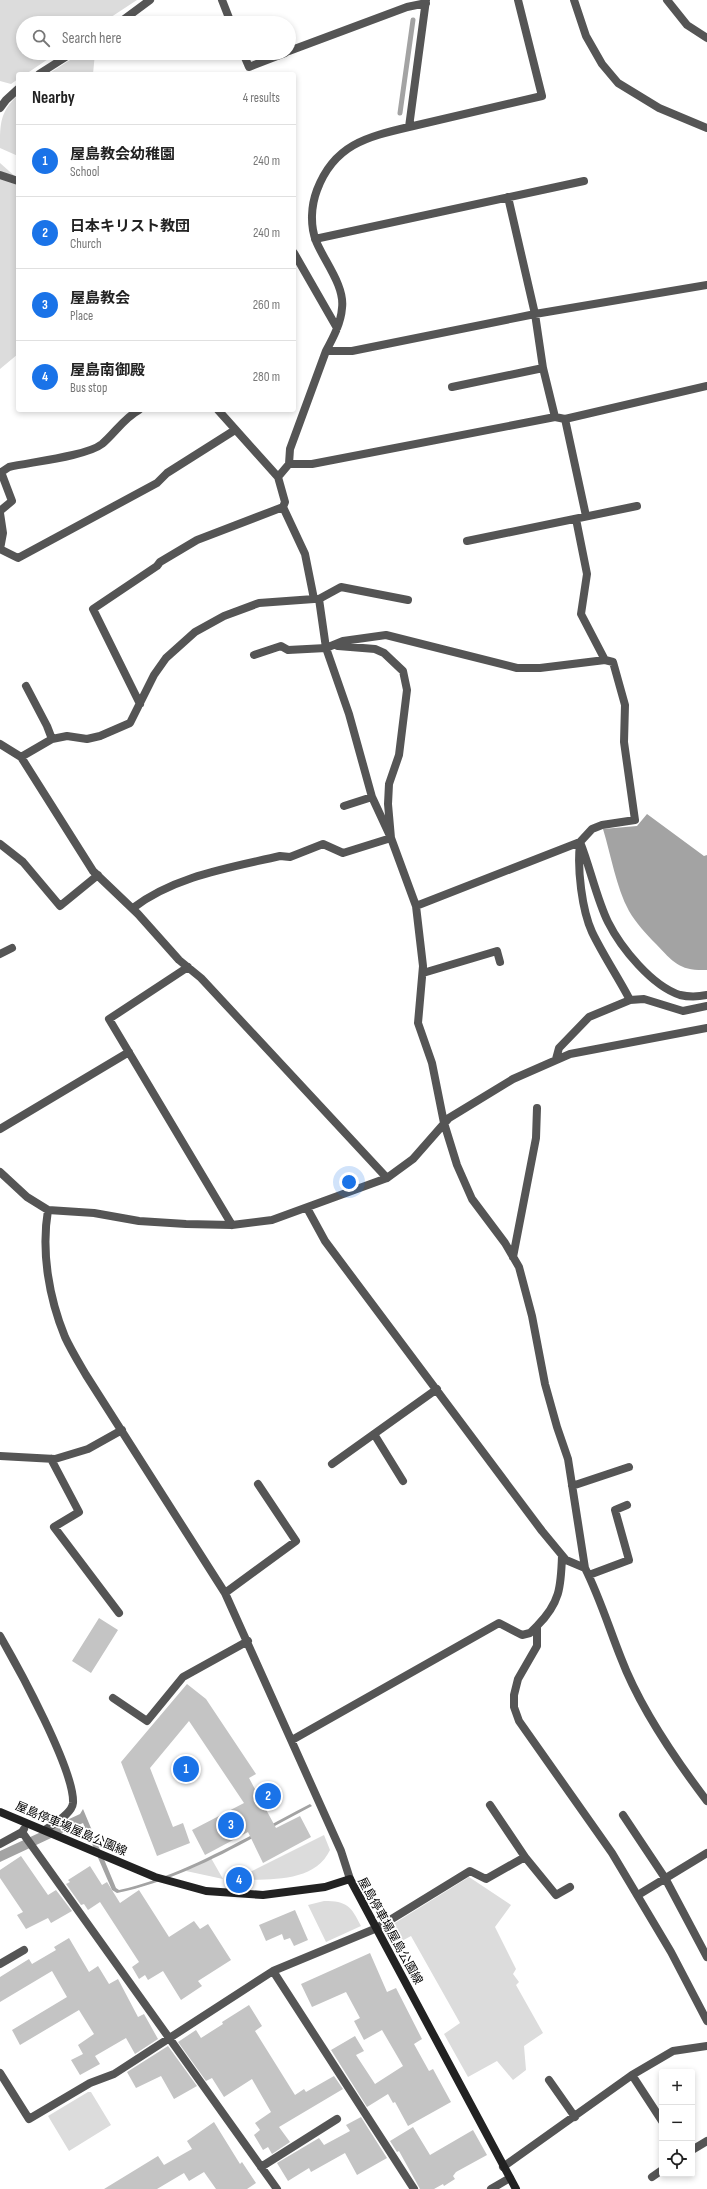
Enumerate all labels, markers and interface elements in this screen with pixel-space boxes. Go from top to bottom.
search box [16,16,296,60]
icon: search [30,27,52,49]
text: Search here [62,29,122,48]
text: Nearby [32,88,75,108]
text: 4 results [243,90,280,106]
text: 屋島教会幼稚園 [70,145,175,164]
text: 1 [42,153,48,169]
text: 240 m [253,153,280,169]
text: School [70,164,100,180]
text: 日本キリスト教団 [70,217,190,236]
text: 2 [42,225,48,241]
text: 240 m [253,225,280,241]
text: Church [70,236,102,252]
text: 屋島教会 [70,289,130,308]
text: 3 [42,297,48,313]
text: 260 m [253,297,280,313]
text: Place [70,308,93,324]
text: 屋島南御殿 [70,361,145,380]
text: 4 [42,369,48,385]
text: 280 m [253,369,280,385]
text: Bus stop [70,380,107,396]
your location [339,1172,359,1192]
pin: 1 [173,1754,199,1784]
pin: 2 [255,1781,281,1811]
street label: 屋島停車場屋島公園線 [13,1799,129,1859]
pin: 3 [218,1810,244,1840]
pin: 4 [226,1865,252,1895]
street label: 屋島停車場屋島公園線 [354,1875,426,1987]
map controls [659,2069,695,2177]
button: + [659,2069,695,2105]
button: − [659,2105,695,2141]
button: locate [659,2141,695,2177]

